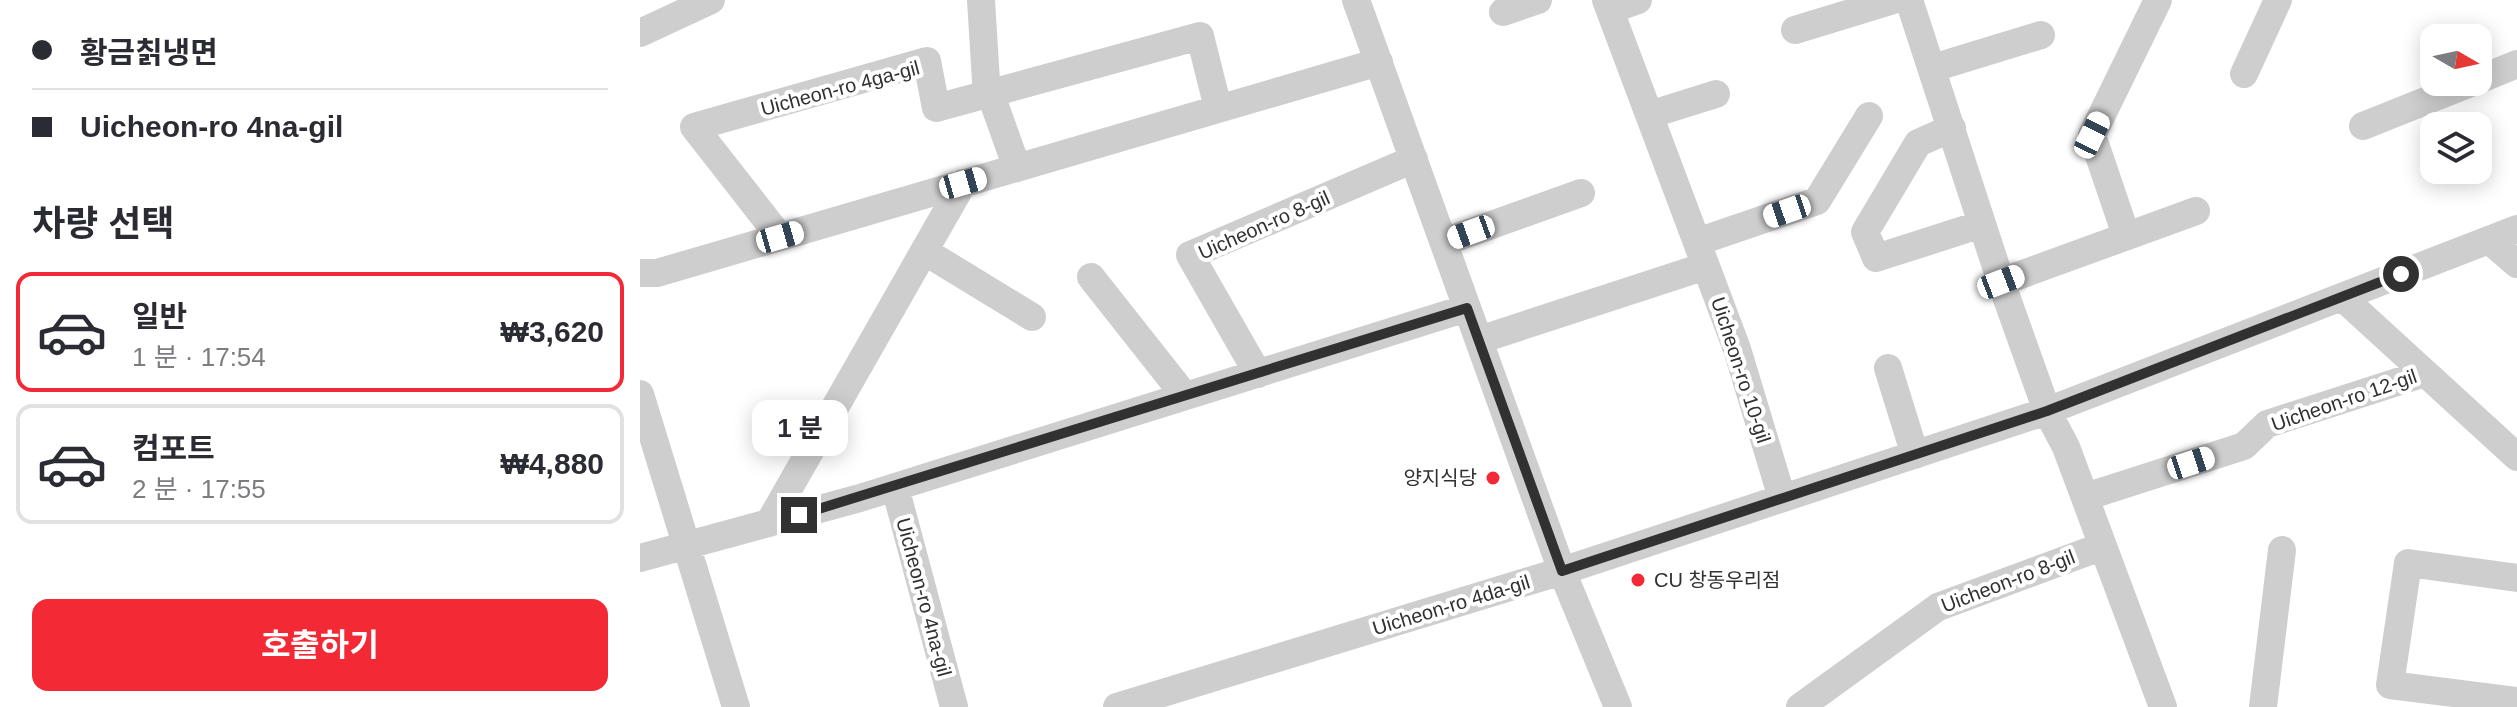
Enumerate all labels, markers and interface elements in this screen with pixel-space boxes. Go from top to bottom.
north arrow [2420,24,2492,96]
map controls [2420,24,2492,184]
text: 황금칡냉면 [80,36,218,69]
street label: Uicheon-ro 4ga-gil [758,56,922,120]
car [2071,108,2113,162]
text: Uicheon-ro 4na-gil [80,110,343,143]
button: layers [2420,112,2492,184]
car [937,165,989,201]
street label: Uicheon-ro 8-gil [1195,186,1333,264]
car [1760,192,1814,230]
text: 차량 선택 [32,203,174,244]
car [1444,213,1498,251]
car [754,219,806,255]
route start [2383,256,2419,292]
car [1974,262,2028,302]
street label: Uicheon-ro 10-gil [1707,294,1775,446]
icon: car [36,296,108,368]
text: 일반 [132,300,187,333]
text: ₩3,620 [501,315,604,348]
text: 1 분 · 17:54 [132,342,266,372]
street label: Uicheon-ro 12-gil [2268,365,2420,435]
callout: 1 분 [751,399,847,455]
text: 1 분 [777,413,823,443]
icon: car [36,428,108,500]
text: 컴포트 [132,432,215,465]
car [2164,444,2218,482]
text: ₩4,880 [501,447,604,480]
place label: 양지식당 [1403,467,1477,489]
marker: 양지식당 [1484,469,1502,487]
text: 2 분 · 17:55 [132,474,266,504]
route end [781,497,817,533]
street label: Uicheon-ro 4na-gil [892,515,956,679]
street label: Uicheon-ro 8-gil [1938,545,2078,617]
place label: CU 창동우리점 [1654,569,1780,591]
street label: Uicheon-ro 4da-gil [1370,571,1532,639]
marker: CU 창동우리점 [1629,571,1647,589]
button: 호출하기 [32,599,608,691]

